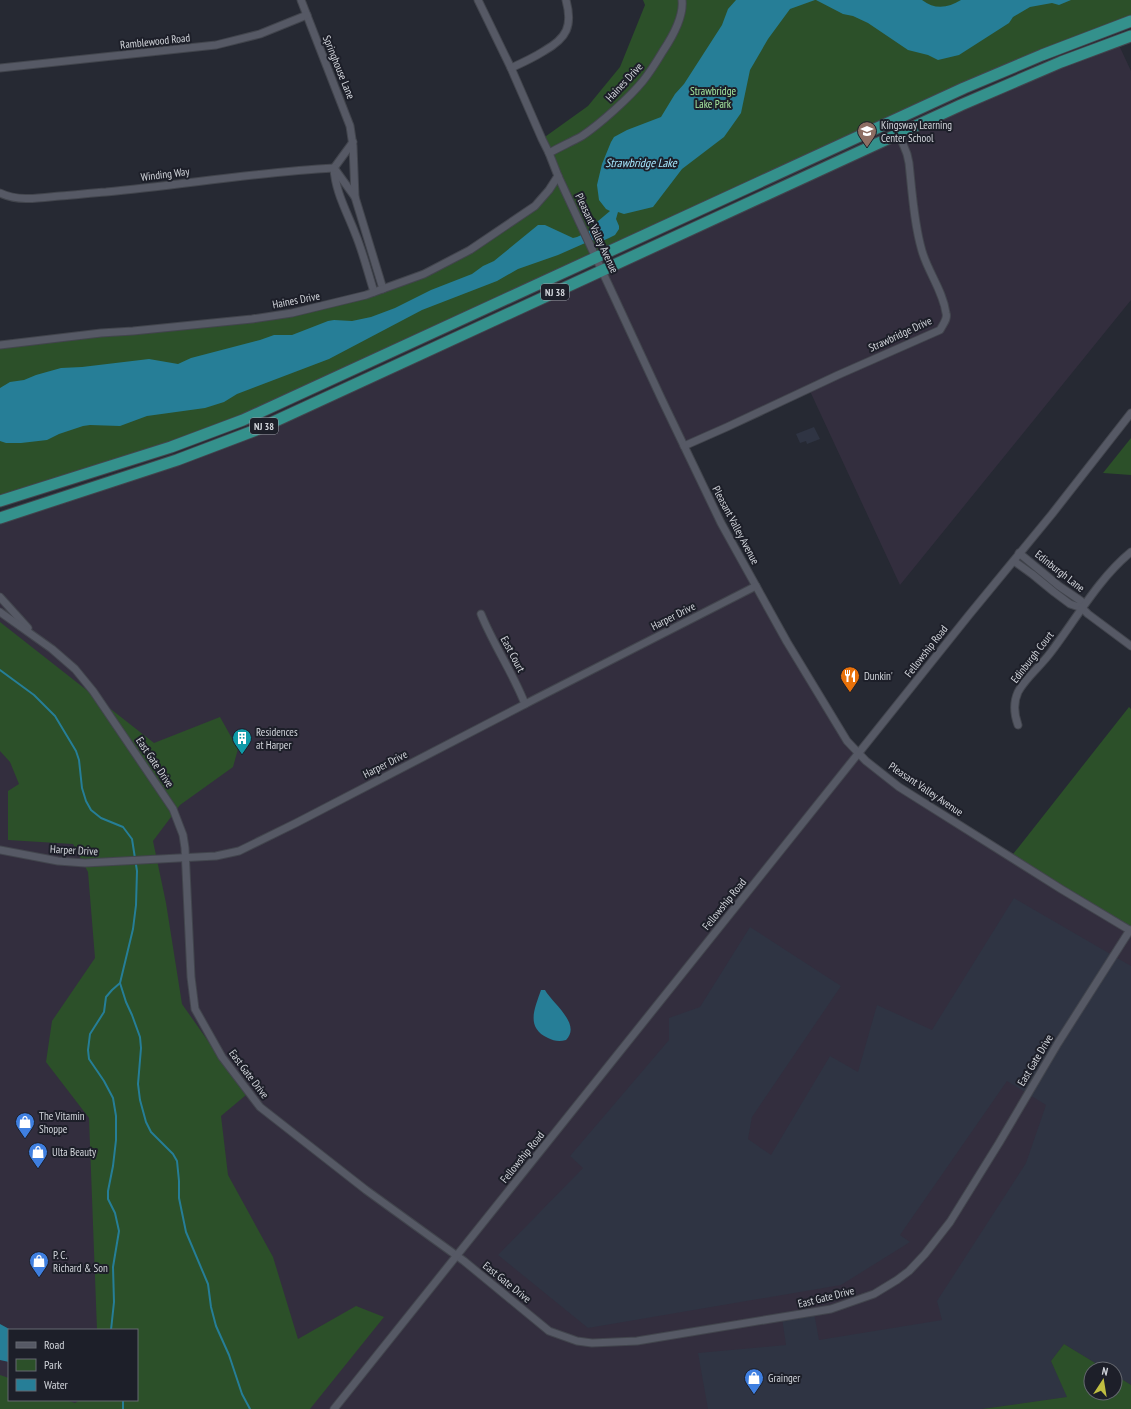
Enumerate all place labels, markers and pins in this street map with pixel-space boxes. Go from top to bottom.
place label: Kingsway Learning Center School [881,118,952,145]
school or university icon: Kingsway Learning Center School [856,120,878,148]
restaurant icon: Dunkin' [839,665,861,693]
place label: Dunkin' [864,669,893,683]
place label: Residences at Harper [256,725,298,752]
building icon: Residences at Harper [231,727,253,755]
place label: The Vitamin Shoppe [39,1109,85,1136]
shop icon: The Vitamin Shoppe [14,1111,36,1139]
shop icon: Ulta Beauty [27,1141,49,1169]
place label: Ulta Beauty [52,1145,97,1159]
place label: P. C. Richard & Son [53,1248,108,1275]
shop icon: P. C. Richard & Son [28,1250,50,1278]
shop icon: Grainger [743,1367,765,1395]
place label: Grainger [768,1371,800,1385]

